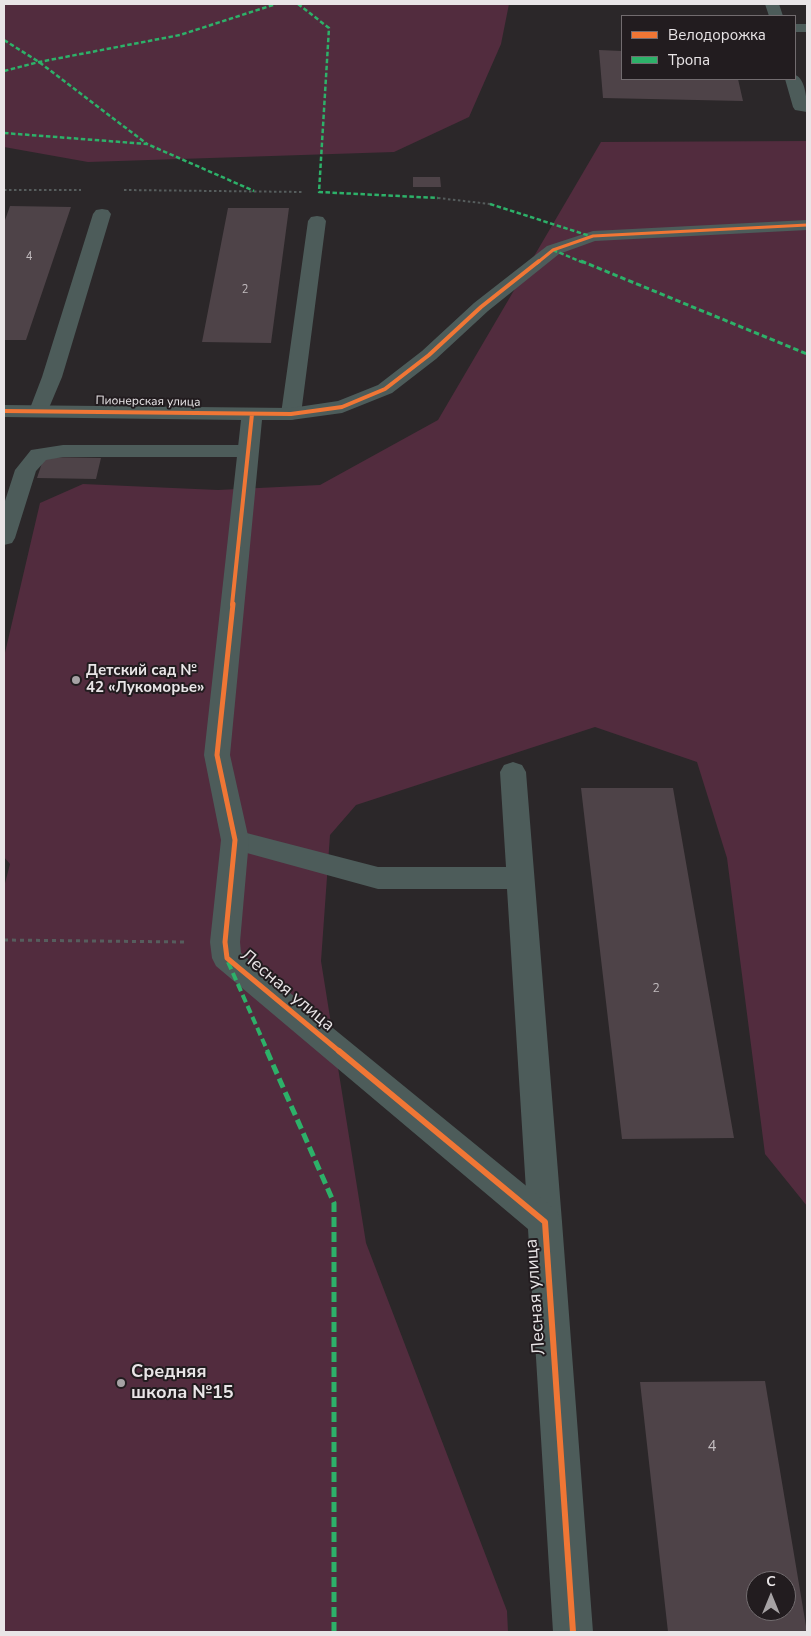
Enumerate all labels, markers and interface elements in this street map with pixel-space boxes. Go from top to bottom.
legend [621,15,796,80]
text: Велодорожка [668,25,766,45]
text: Тропа [668,50,710,70]
house number: 4 [26,250,32,264]
house number: 2 [242,283,248,297]
street label: Пионерская улица [95,394,201,410]
place label: Детский сад № 42 «Лукоморье» [86,662,205,697]
marker: Детский сад № 42 «Лукоморье» [70,674,82,686]
street label: Лесная улица [235,945,339,1037]
house number: 2 [652,982,660,996]
street label: Лесная улица [521,1238,551,1356]
place label: Средняя школа №15 [131,1362,234,1405]
marker: Средняя школа №15 [115,1377,127,1389]
house number: 4 [708,1438,716,1456]
north arrow [746,1571,796,1621]
text: С [766,1572,776,1591]

